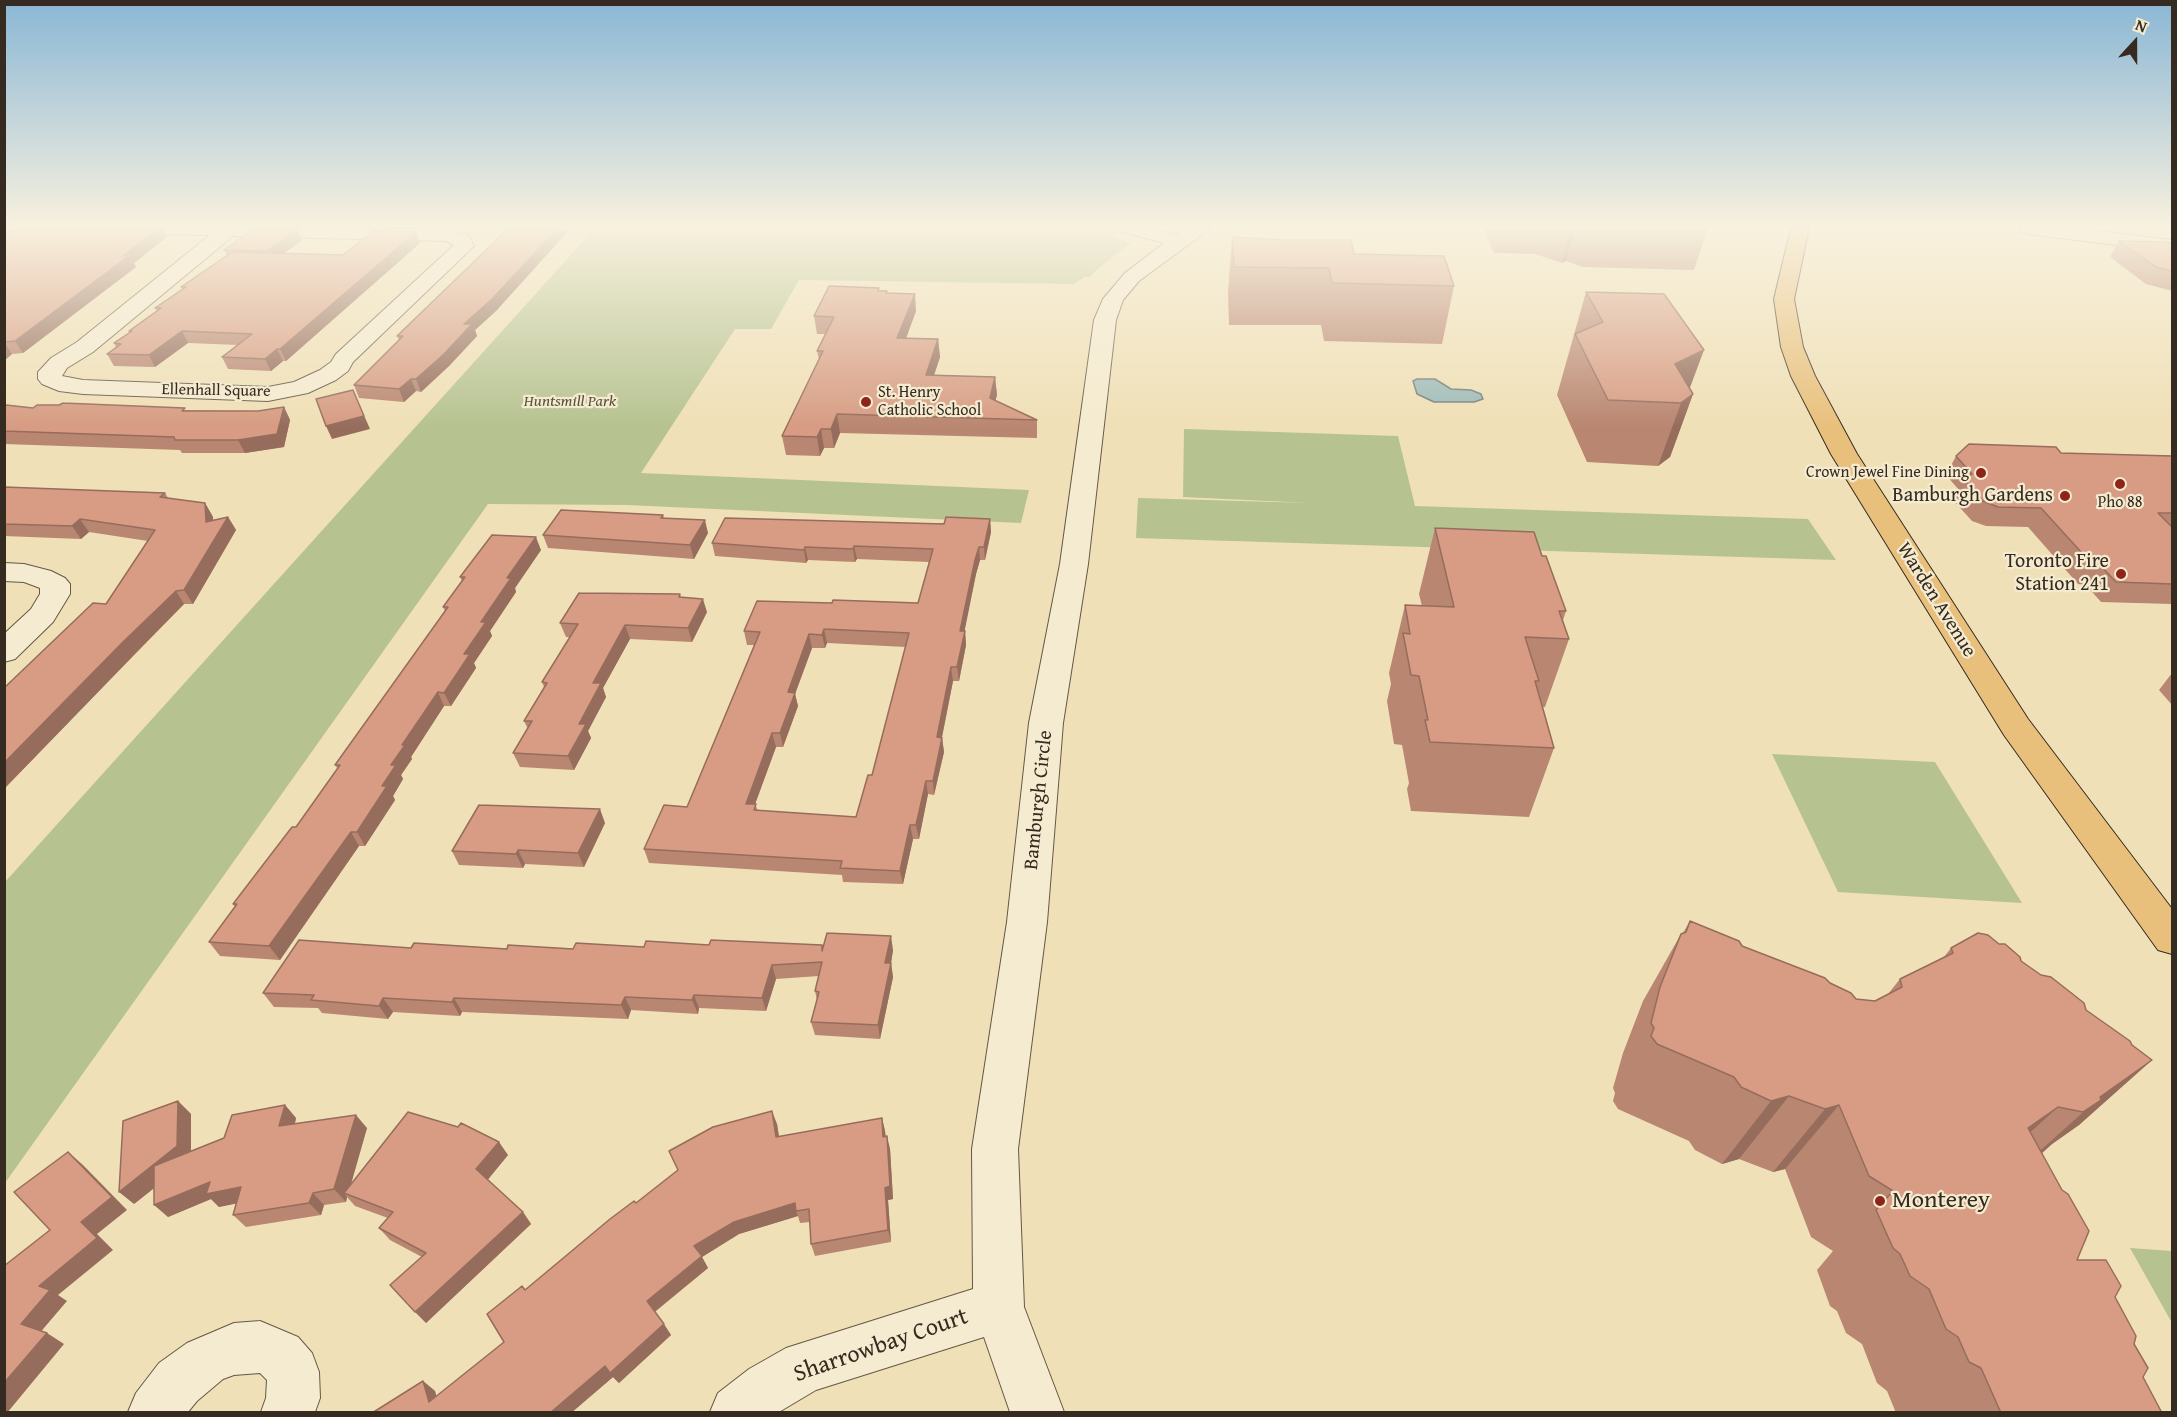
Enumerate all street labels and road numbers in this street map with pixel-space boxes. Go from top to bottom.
street label: Ellenhall Square [161,380,271,402]
street label: Warden Avenue [1891,538,1981,662]
street label: Bamburgh Circle [1020,729,1058,871]
street label: Sharrowbay Court [790,1303,972,1389]

